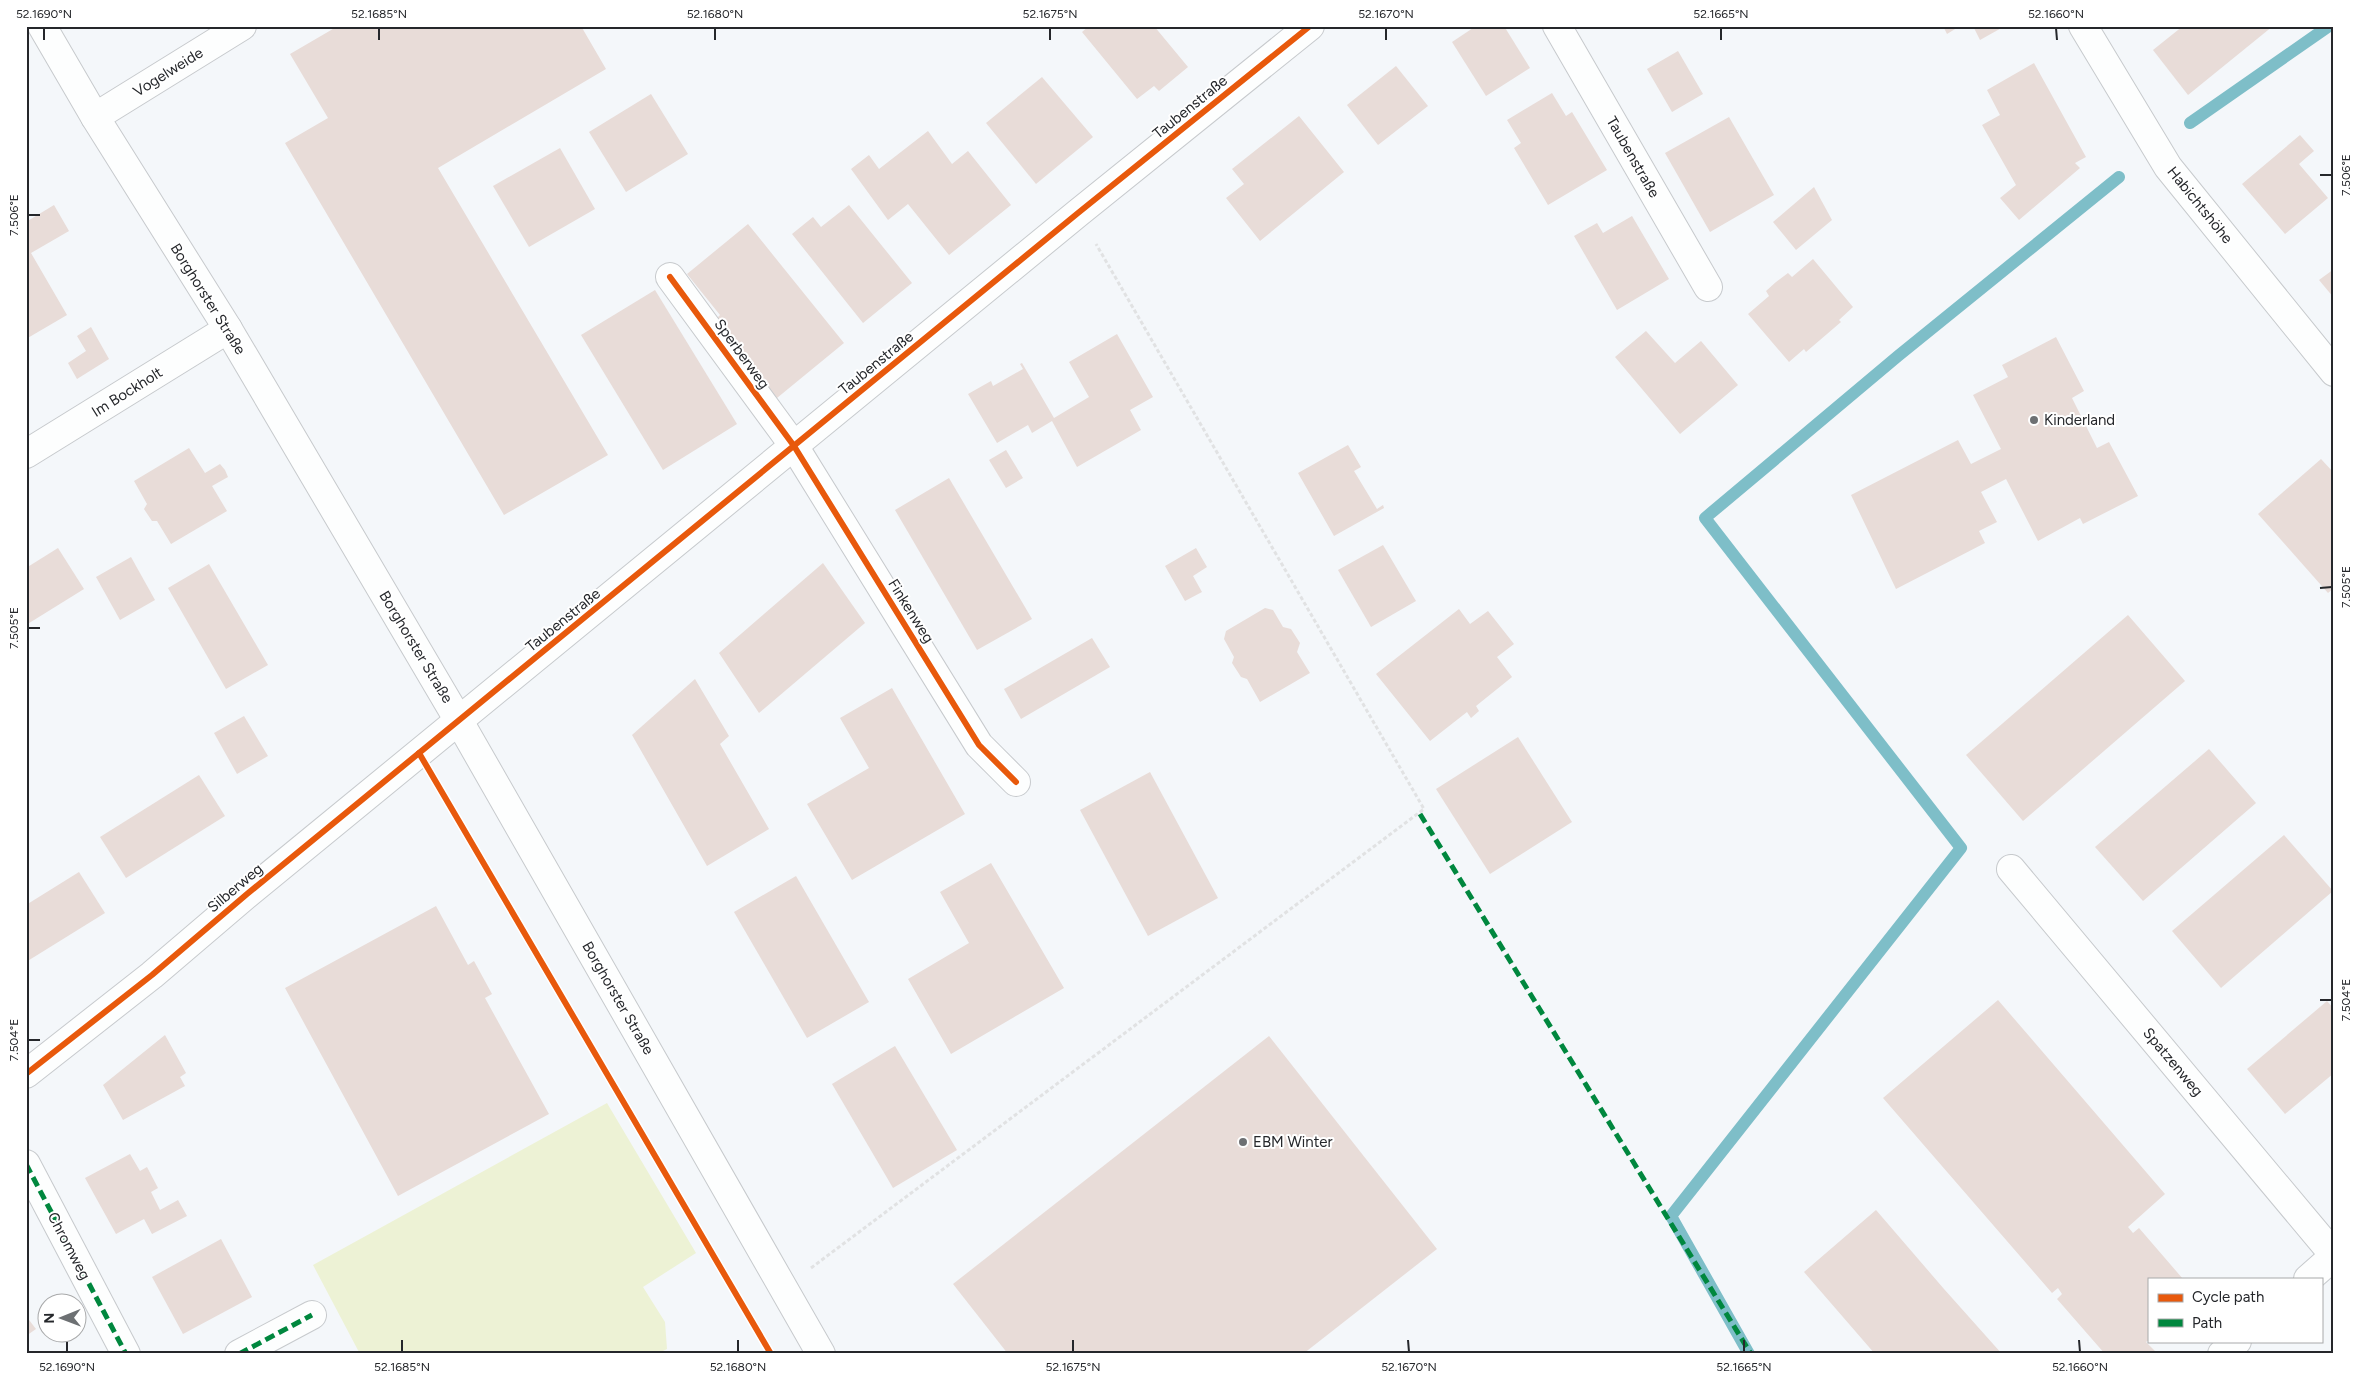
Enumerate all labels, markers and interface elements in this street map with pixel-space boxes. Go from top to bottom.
text: 52.1690°N [16,7,72,21]
text: 52.1685°N [351,7,407,21]
text: 52.1680°N [687,7,743,21]
text: 52.1675°N [1023,7,1077,21]
text: 52.1670°N [1358,7,1414,21]
text: 52.1665°N [1693,7,1749,21]
text: 52.1660°N [2028,7,2084,21]
street label: Vogelweide [130,43,206,101]
street label: Taubenstraße [1149,71,1231,143]
street label: Taubenstraße [1603,113,1663,201]
text: 7.506°E [2339,154,2353,196]
street label: Habichtshöhe [2163,163,2237,247]
text: 7.506°E [7,194,21,236]
street label: Borghorster Straße [167,240,249,358]
street label: Sperberweg [711,316,773,392]
street label: Taubenstraße [835,327,917,399]
street label: Im Bockholt [88,363,166,421]
place label: Kinderland [2044,411,2115,429]
marker: Kinderland [2028,414,2040,426]
text: 7.505°E [2339,566,2353,608]
street label: Finkenweg [884,576,938,646]
street label: Taubenstraße [522,584,604,656]
street label: Borghorster Straße [375,588,457,706]
text: 7.505°E [7,607,21,649]
street label: Silberweg [204,860,266,916]
street label: Borghorster Straße [578,938,658,1058]
text: 7.504°E [2339,979,2353,1021]
text: 7.504°E [7,1019,21,1061]
street label: Spatzenweg [2139,1024,2207,1100]
place label: EBM Winter [1253,1133,1333,1151]
marker: EBM Winter [1237,1136,1249,1148]
street label: Chromweg [44,1209,94,1283]
legend [2148,1278,2322,1342]
text: Cycle path [2192,1288,2264,1306]
north arrow [38,1292,88,1342]
text: N [41,1313,58,1324]
text: Path [2192,1314,2222,1332]
text: 52.1690°N [39,1360,95,1374]
text: 52.1685°N [374,1360,430,1374]
text: 52.1680°N [710,1360,766,1374]
text: 52.1675°N [1046,1360,1100,1374]
text: 52.1670°N [1381,1360,1437,1374]
text: 52.1665°N [1716,1360,1772,1374]
text: 52.1660°N [2052,1360,2108,1374]

